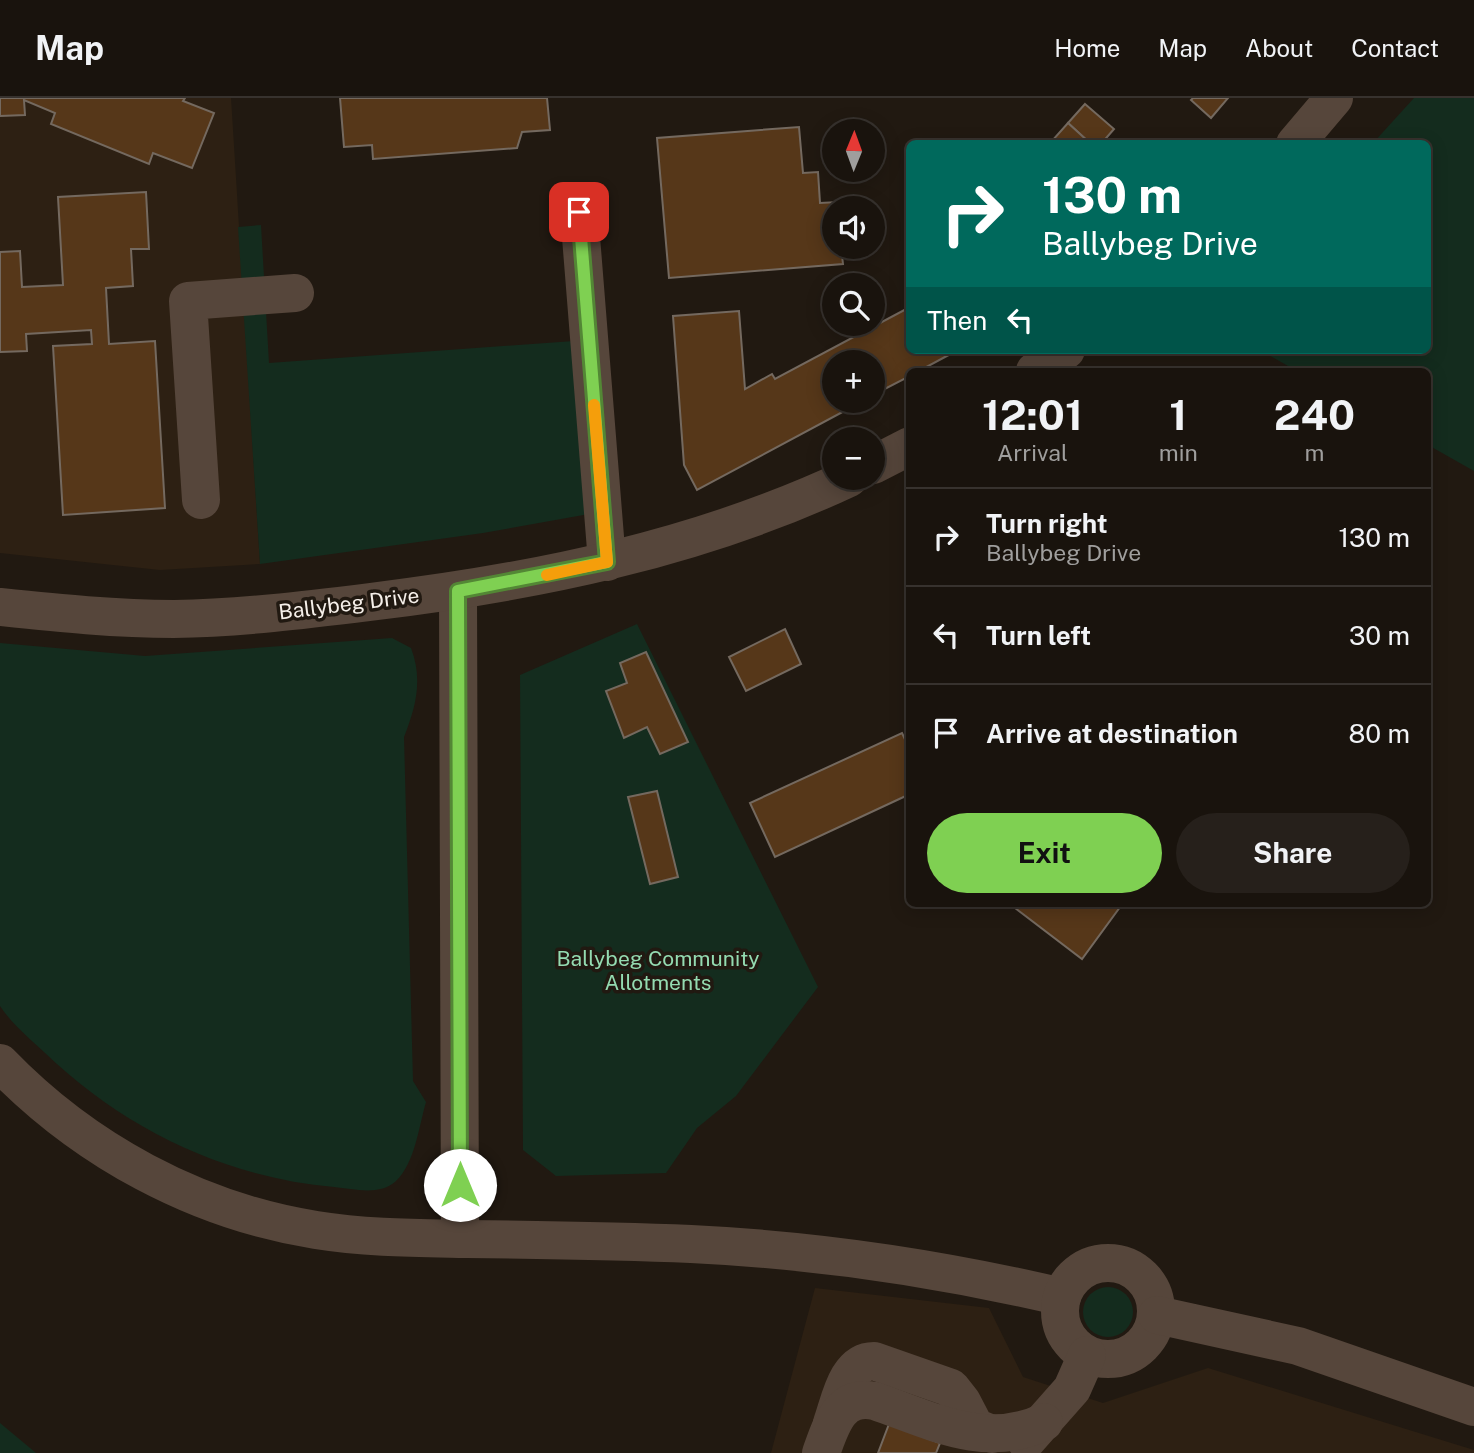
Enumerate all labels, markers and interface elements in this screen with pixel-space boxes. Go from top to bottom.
text: Map [35,29,104,67]
text: Home [1054,34,1120,62]
text: Map [1158,34,1207,62]
text: About [1245,34,1313,62]
text: Contact [1351,34,1439,62]
north arrow [822,119,886,182]
map controls [822,119,885,490]
text: 130 m [1042,166,1182,224]
icon: right [927,168,1018,259]
pin [549,182,609,242]
icon: arrive [560,193,598,231]
button: sound [822,196,885,259]
text: Ballybeg Drive [1042,225,1258,262]
button: search [822,273,885,336]
icon: left [1001,301,1039,339]
text: Then [927,305,987,336]
button: + [822,350,885,413]
text: 12:01 [982,390,1083,439]
text: 1 [1169,390,1187,439]
text: 240 [1274,390,1355,439]
button: − [822,427,885,490]
text: Arrival [997,439,1068,466]
text: min [1159,439,1198,466]
text: m [1304,439,1324,466]
text: Turn right [986,508,1108,539]
icon: right [927,518,965,556]
text: 130 m [1338,522,1410,553]
text: Ballybeg Drive [986,539,1141,566]
street label: Ballybeg Drive [277,582,421,625]
icon: left [927,616,965,654]
text: Turn left [986,620,1091,651]
text: 30 m [1349,620,1410,651]
icon: arrive [927,714,965,752]
text: Arrive at destination [986,718,1238,749]
text: 80 m [1349,718,1410,749]
button: Exit [927,813,1162,893]
button: Share [1176,813,1410,893]
park label: Ballybeg Community Allotments [556,946,760,995]
position arrow [423,1148,497,1222]

